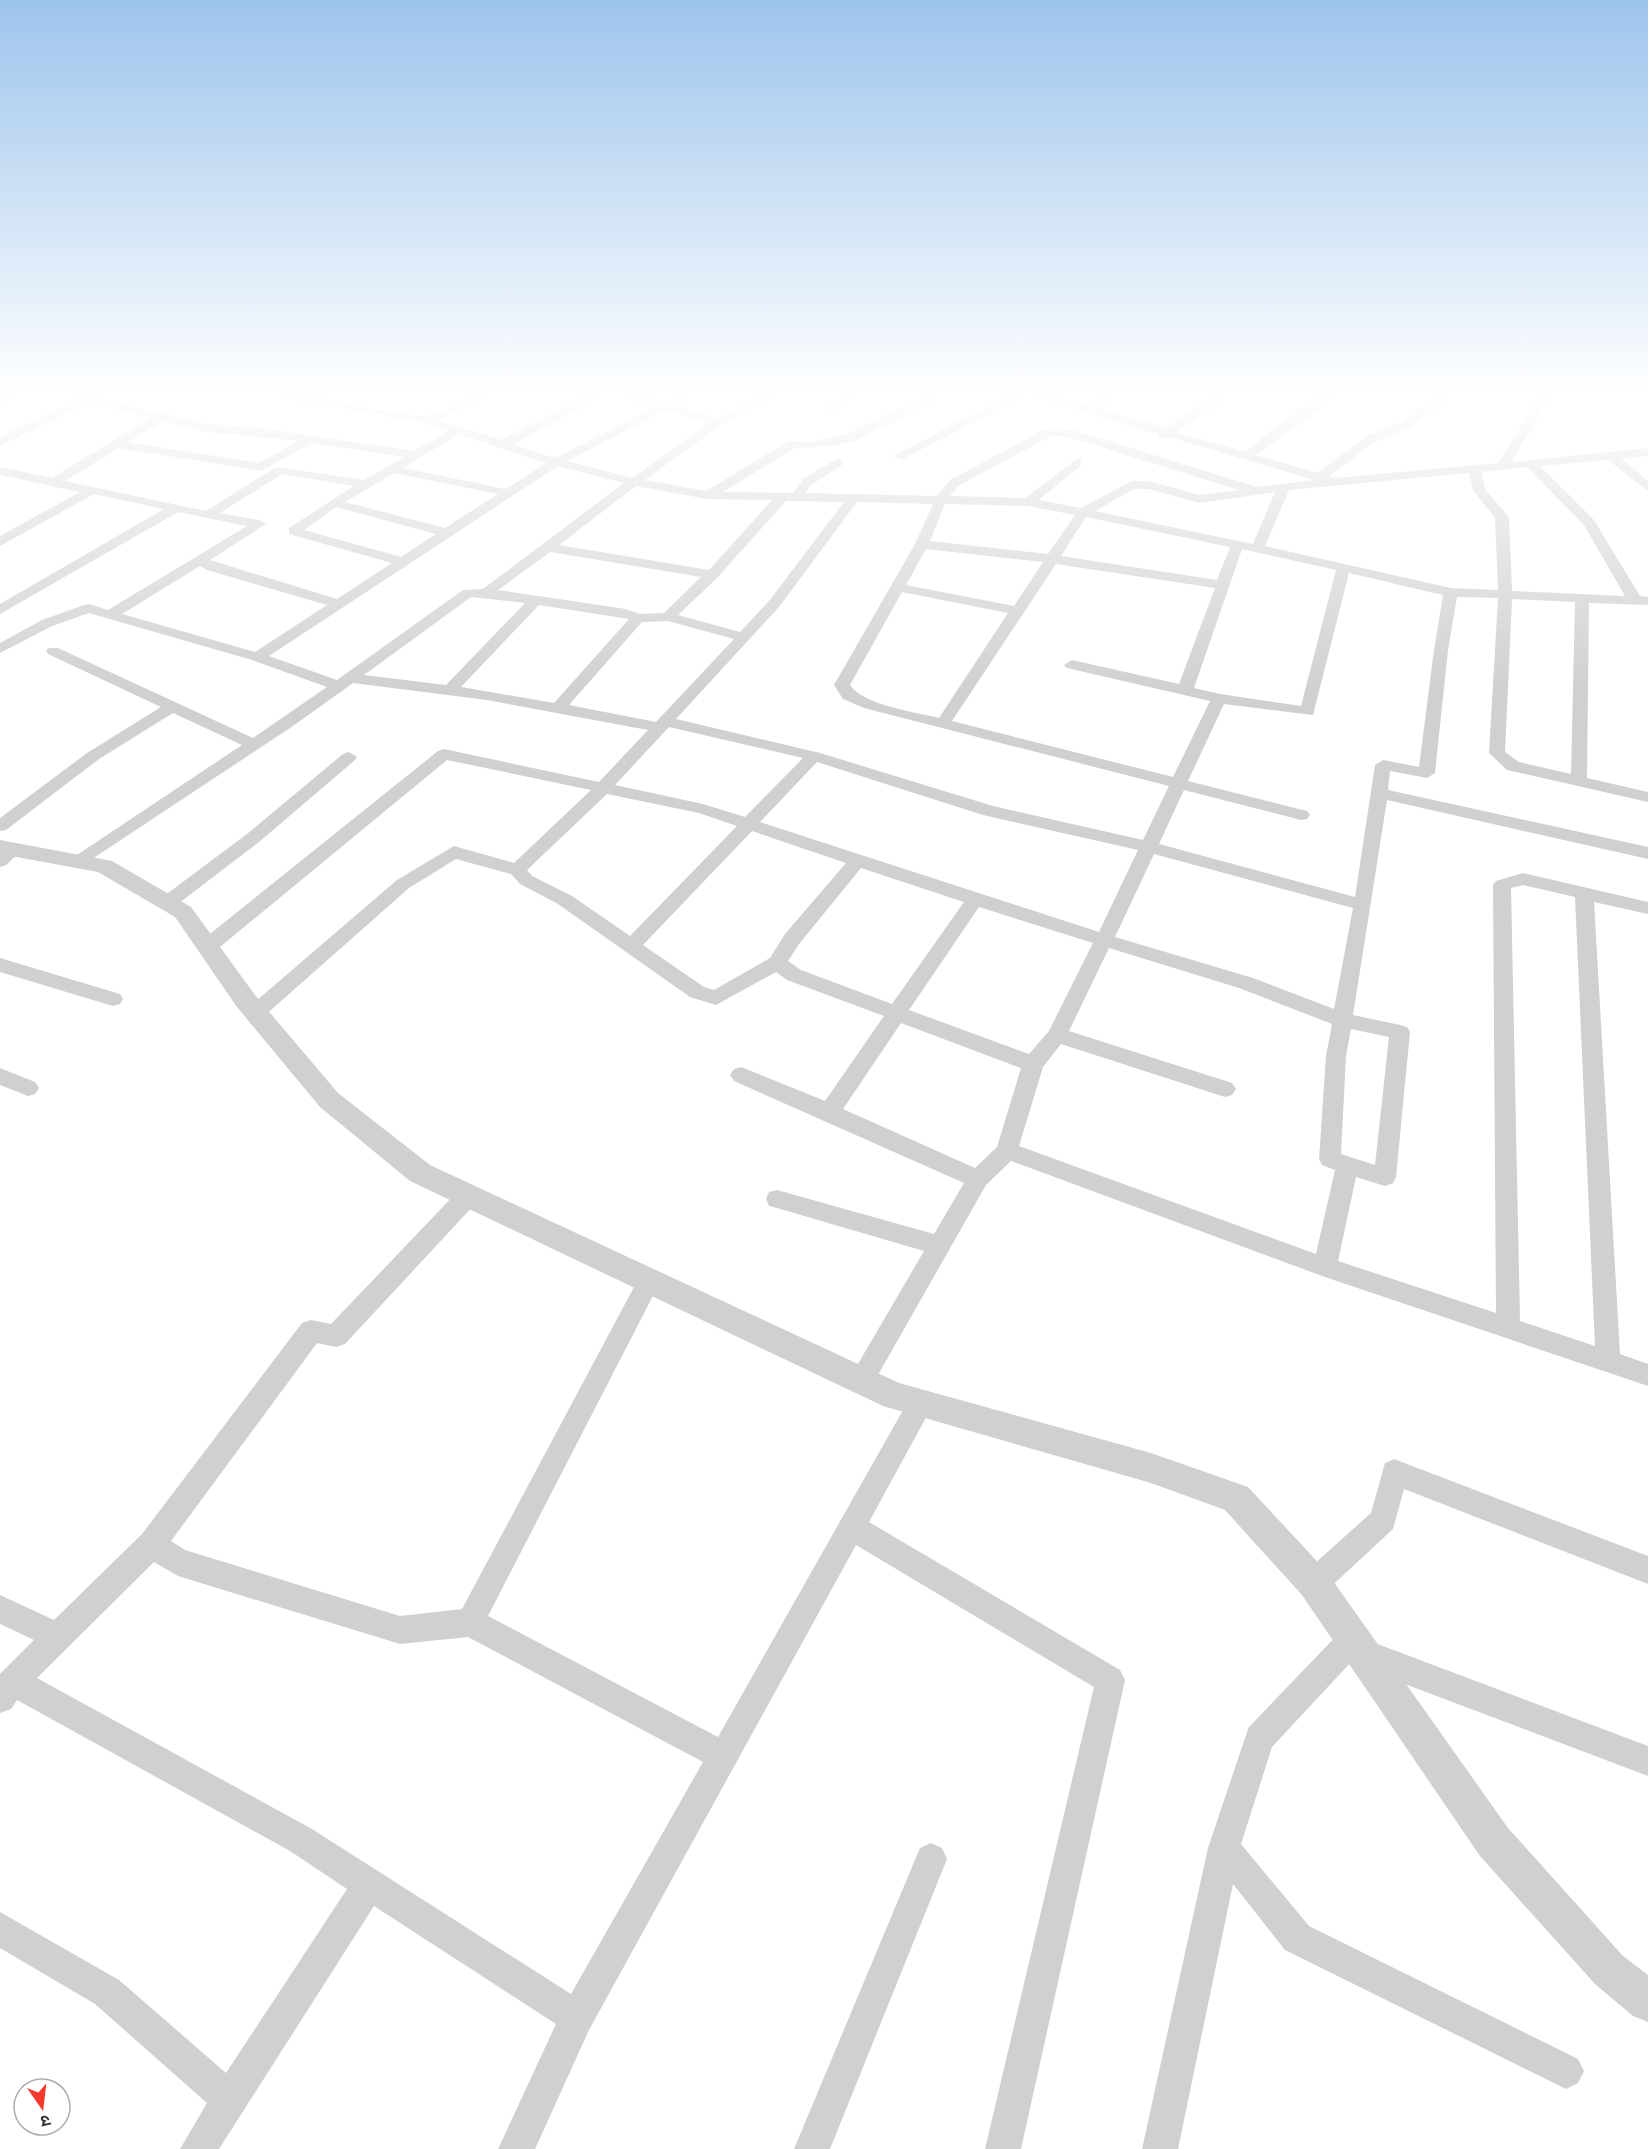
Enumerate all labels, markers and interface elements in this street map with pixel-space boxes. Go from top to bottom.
north arrow [12,2077,72,2137]
text: उ [38,2109,53,2133]

